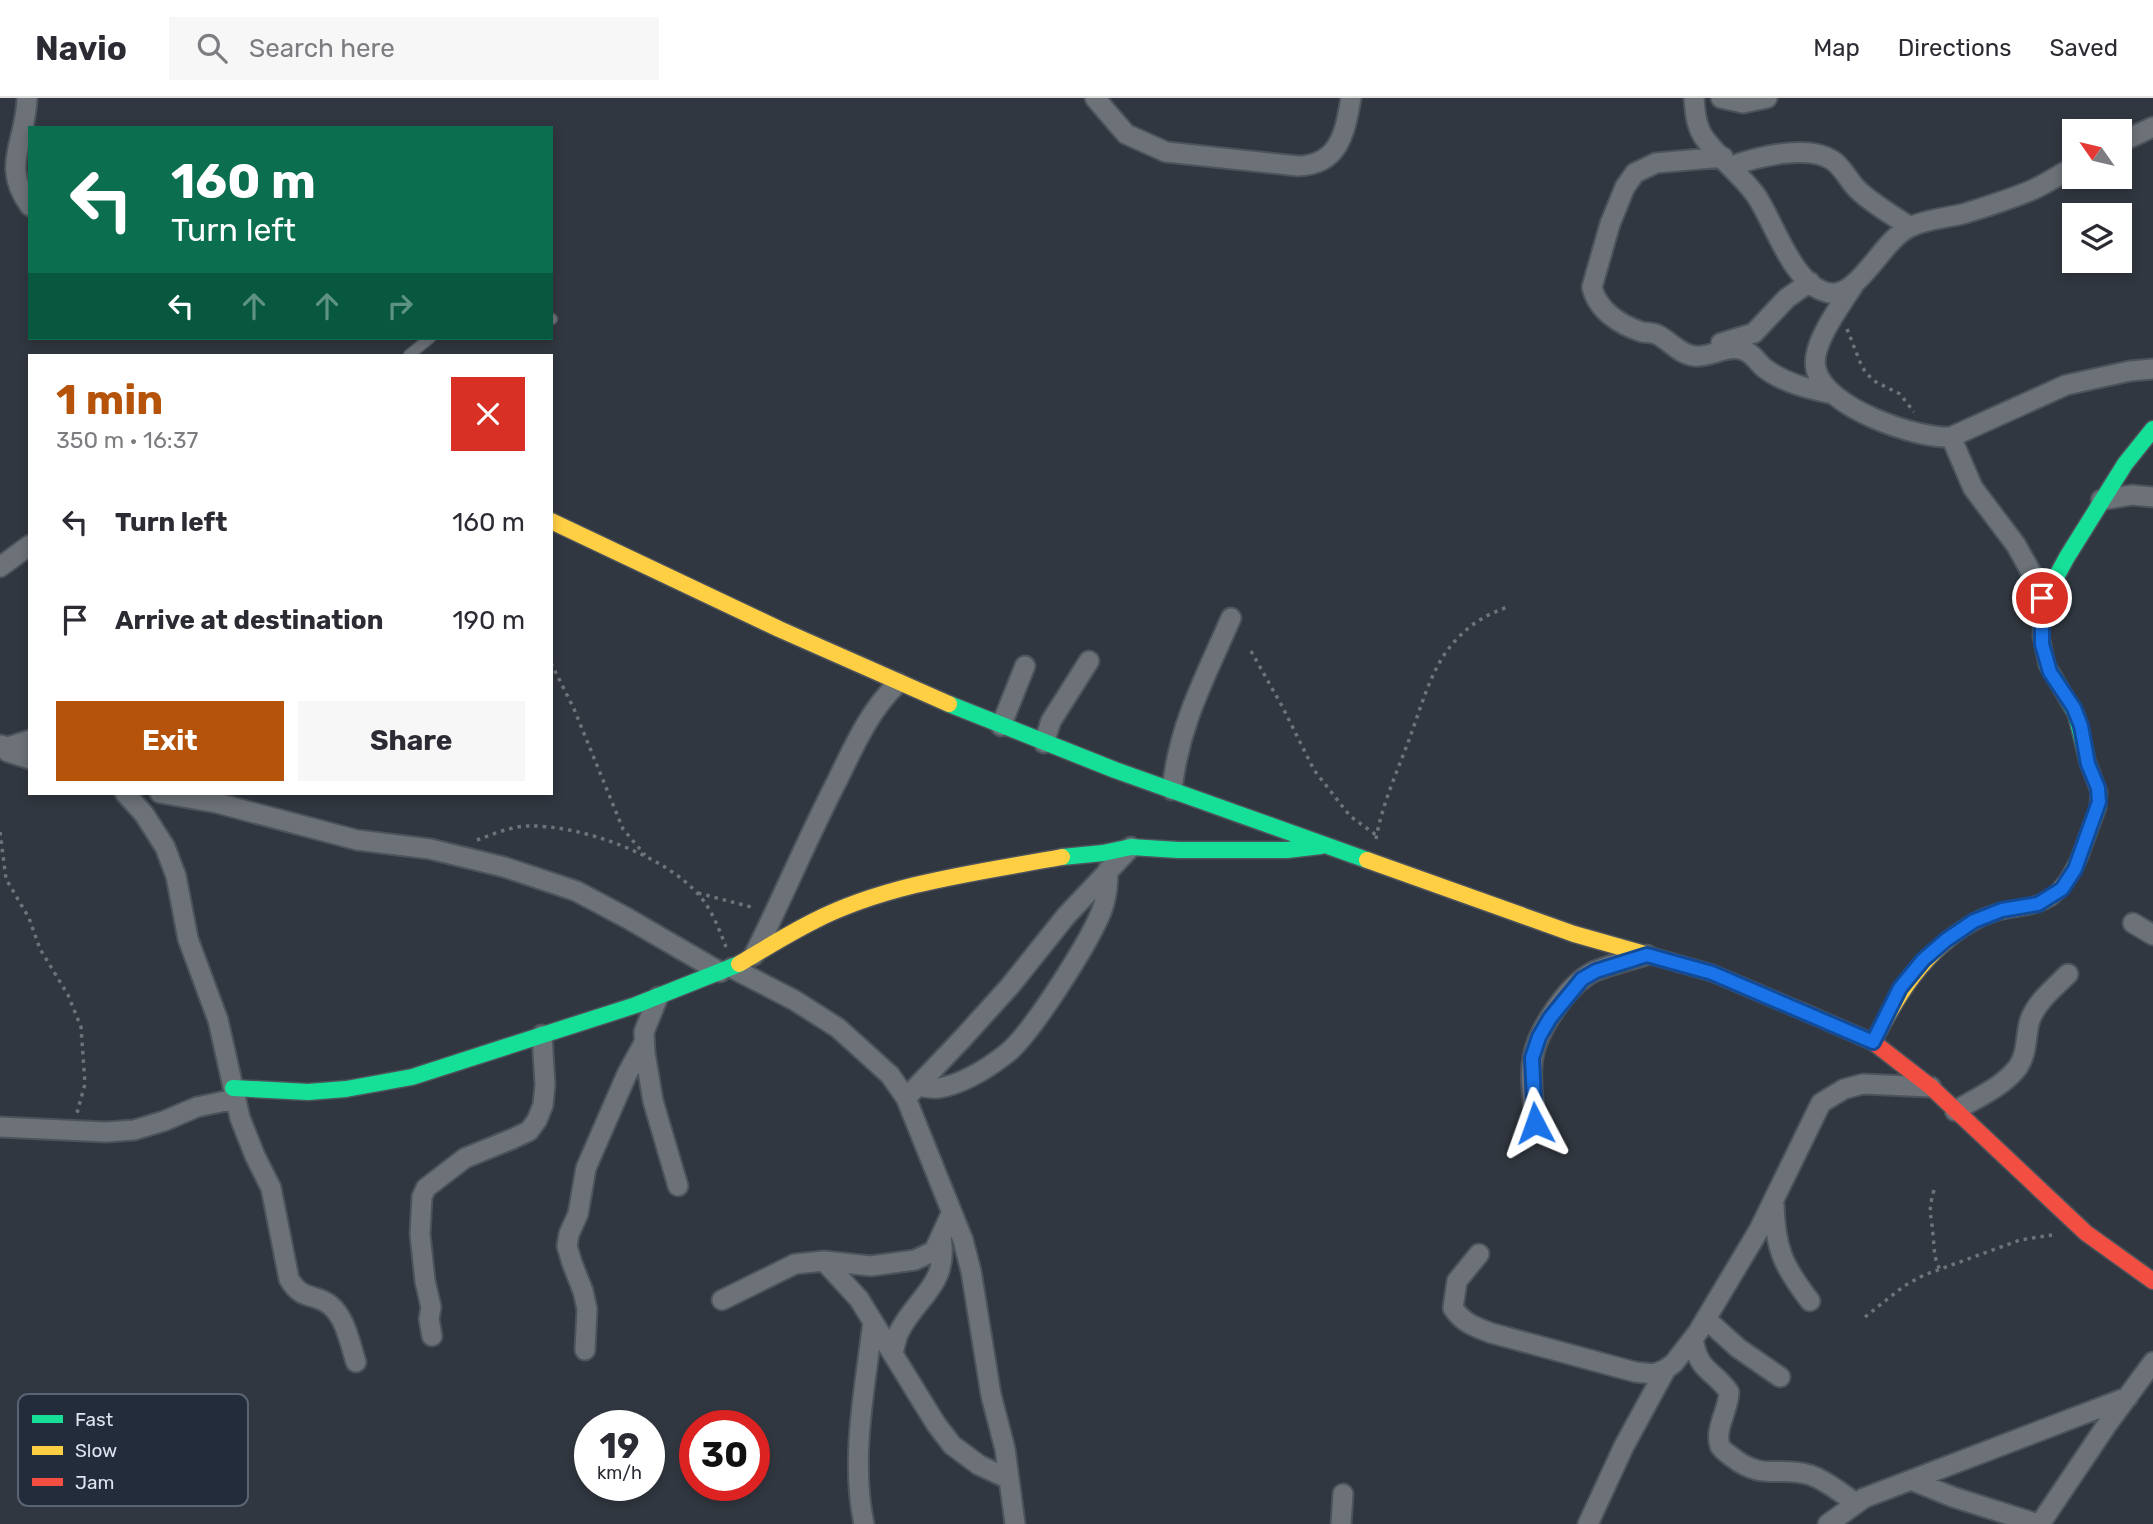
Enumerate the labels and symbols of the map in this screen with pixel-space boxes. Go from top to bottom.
north arrow [2062,119,2132,189]
pin [2012,568,2072,628]
position arrow [1498,1086,1572,1160]
legend [18,1394,248,1506]
text: Fast [75,1408,114,1431]
speed limit sign: 30 [679,1410,770,1501]
text: Slow [75,1439,117,1462]
text: Jam [75,1471,114,1494]

